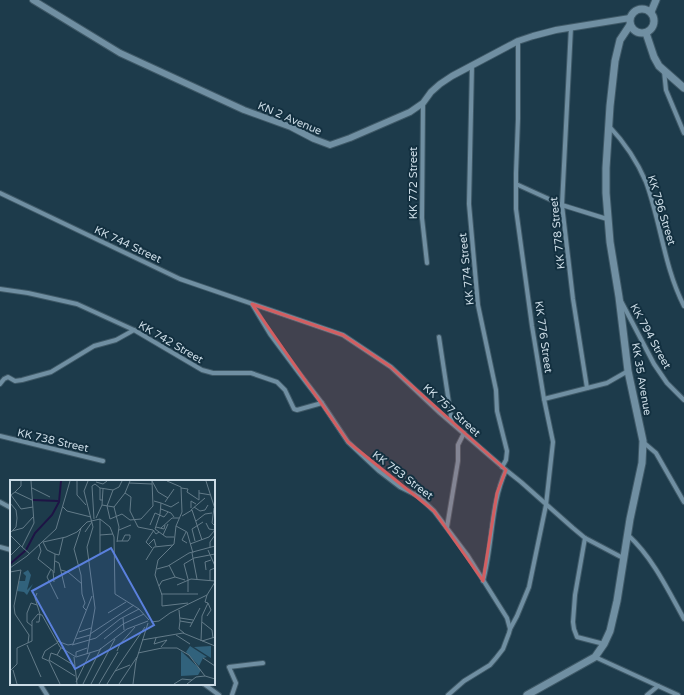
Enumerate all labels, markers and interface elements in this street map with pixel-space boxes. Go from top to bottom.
street label: KN 2 Avenue [256,99,324,138]
street label: KK 772 Street [407,147,420,219]
street label: KK 796 Street [645,174,678,247]
street label: KK 778 Street [547,196,568,270]
street label: KK 744 Street [92,223,163,266]
street label: KK 774 Street [456,232,477,306]
street label: KK 776 Street [532,300,555,374]
street label: KK 794 Street [627,301,674,371]
street label: KK 742 Street [136,319,205,366]
street label: KK 35 Avenue [629,342,654,416]
street label: KK 757 Street [420,381,483,439]
street label: KK 738 Street [16,426,90,455]
street label: KK 753 Street [370,448,436,502]
inset map [10,480,215,685]

